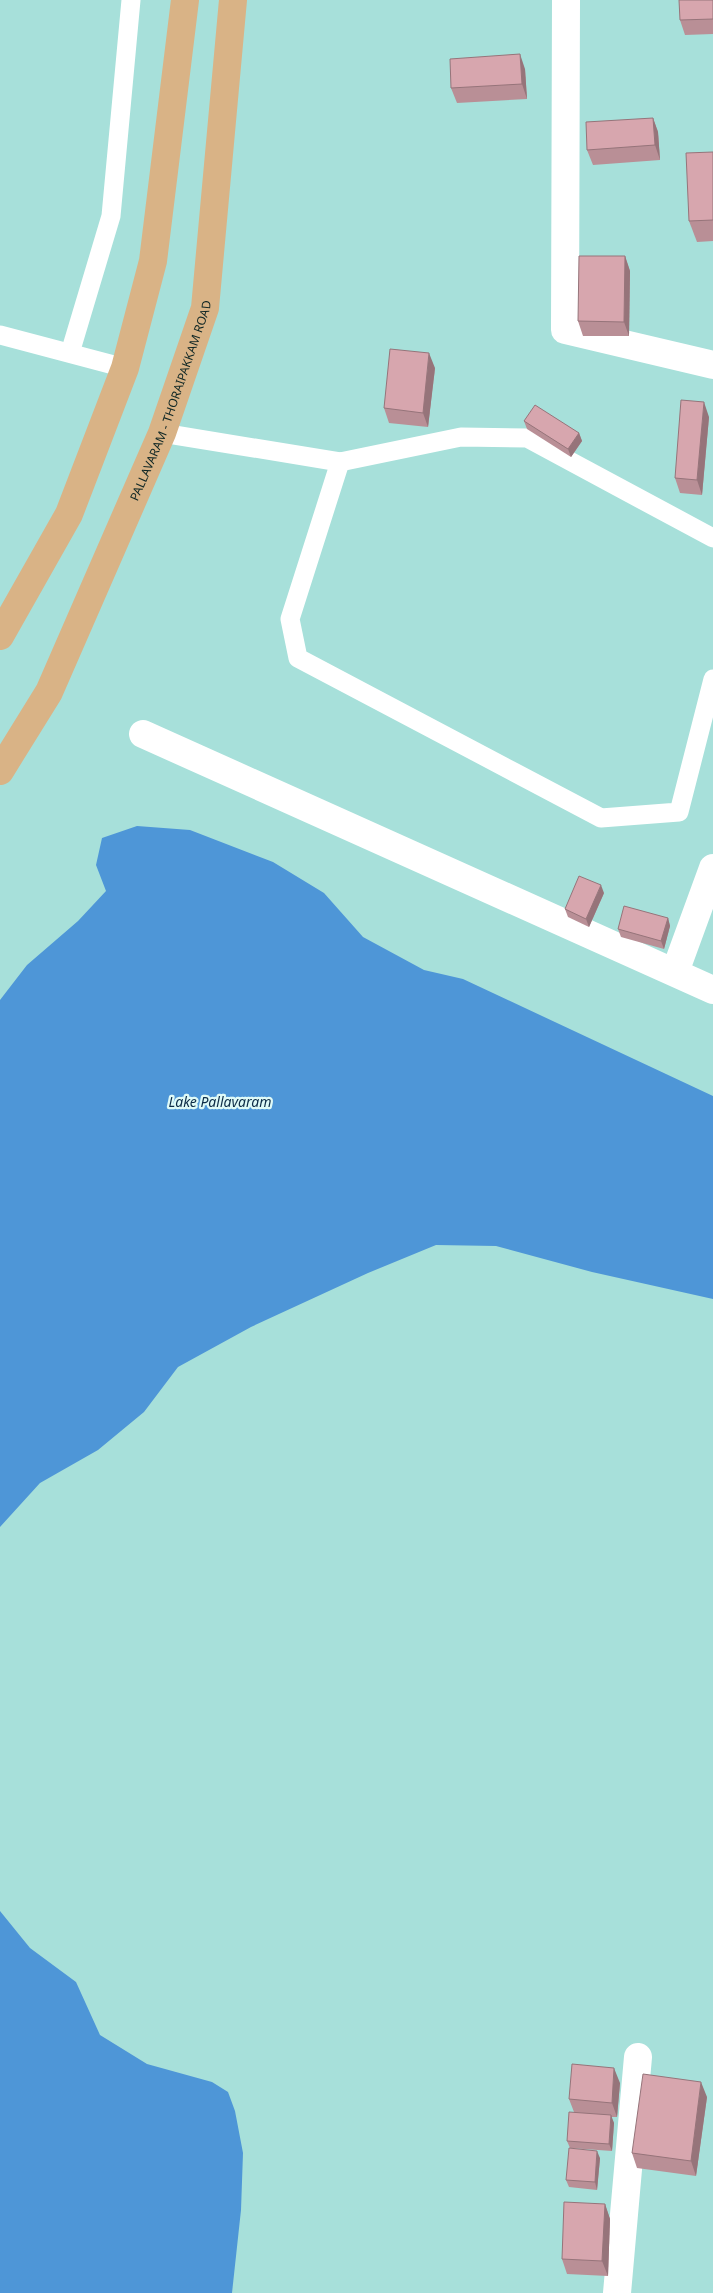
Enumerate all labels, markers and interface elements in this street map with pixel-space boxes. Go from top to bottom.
street label: PALLAVARAM - THORAIPAKKAM ROAD [125,299,214,503]
water label: Lake Pallavaram [169,1092,271,1111]

